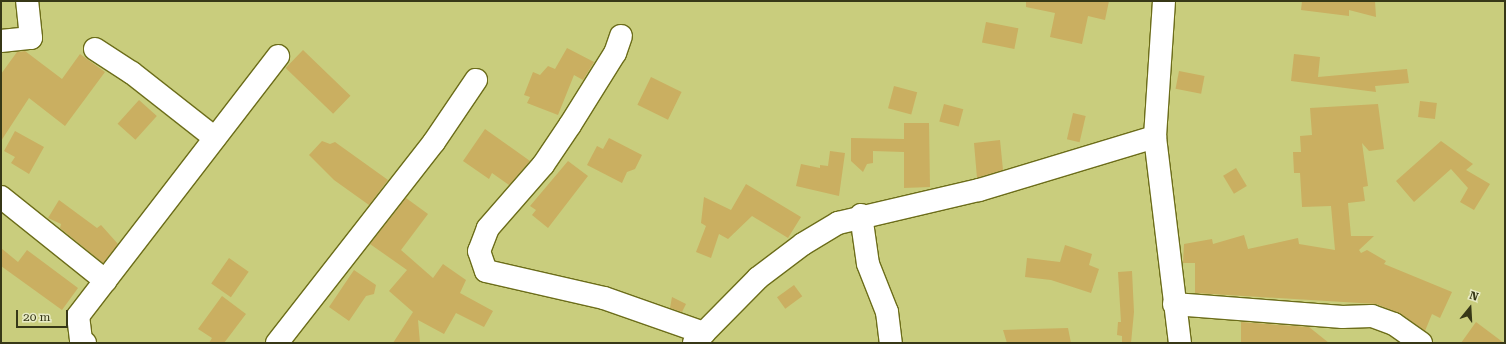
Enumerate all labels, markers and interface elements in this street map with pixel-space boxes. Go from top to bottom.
north arrow [1450,288,1490,328]
text: N [1468,289,1480,304]
scale bar [18,302,70,328]
text: 20 m [23,310,50,324]

